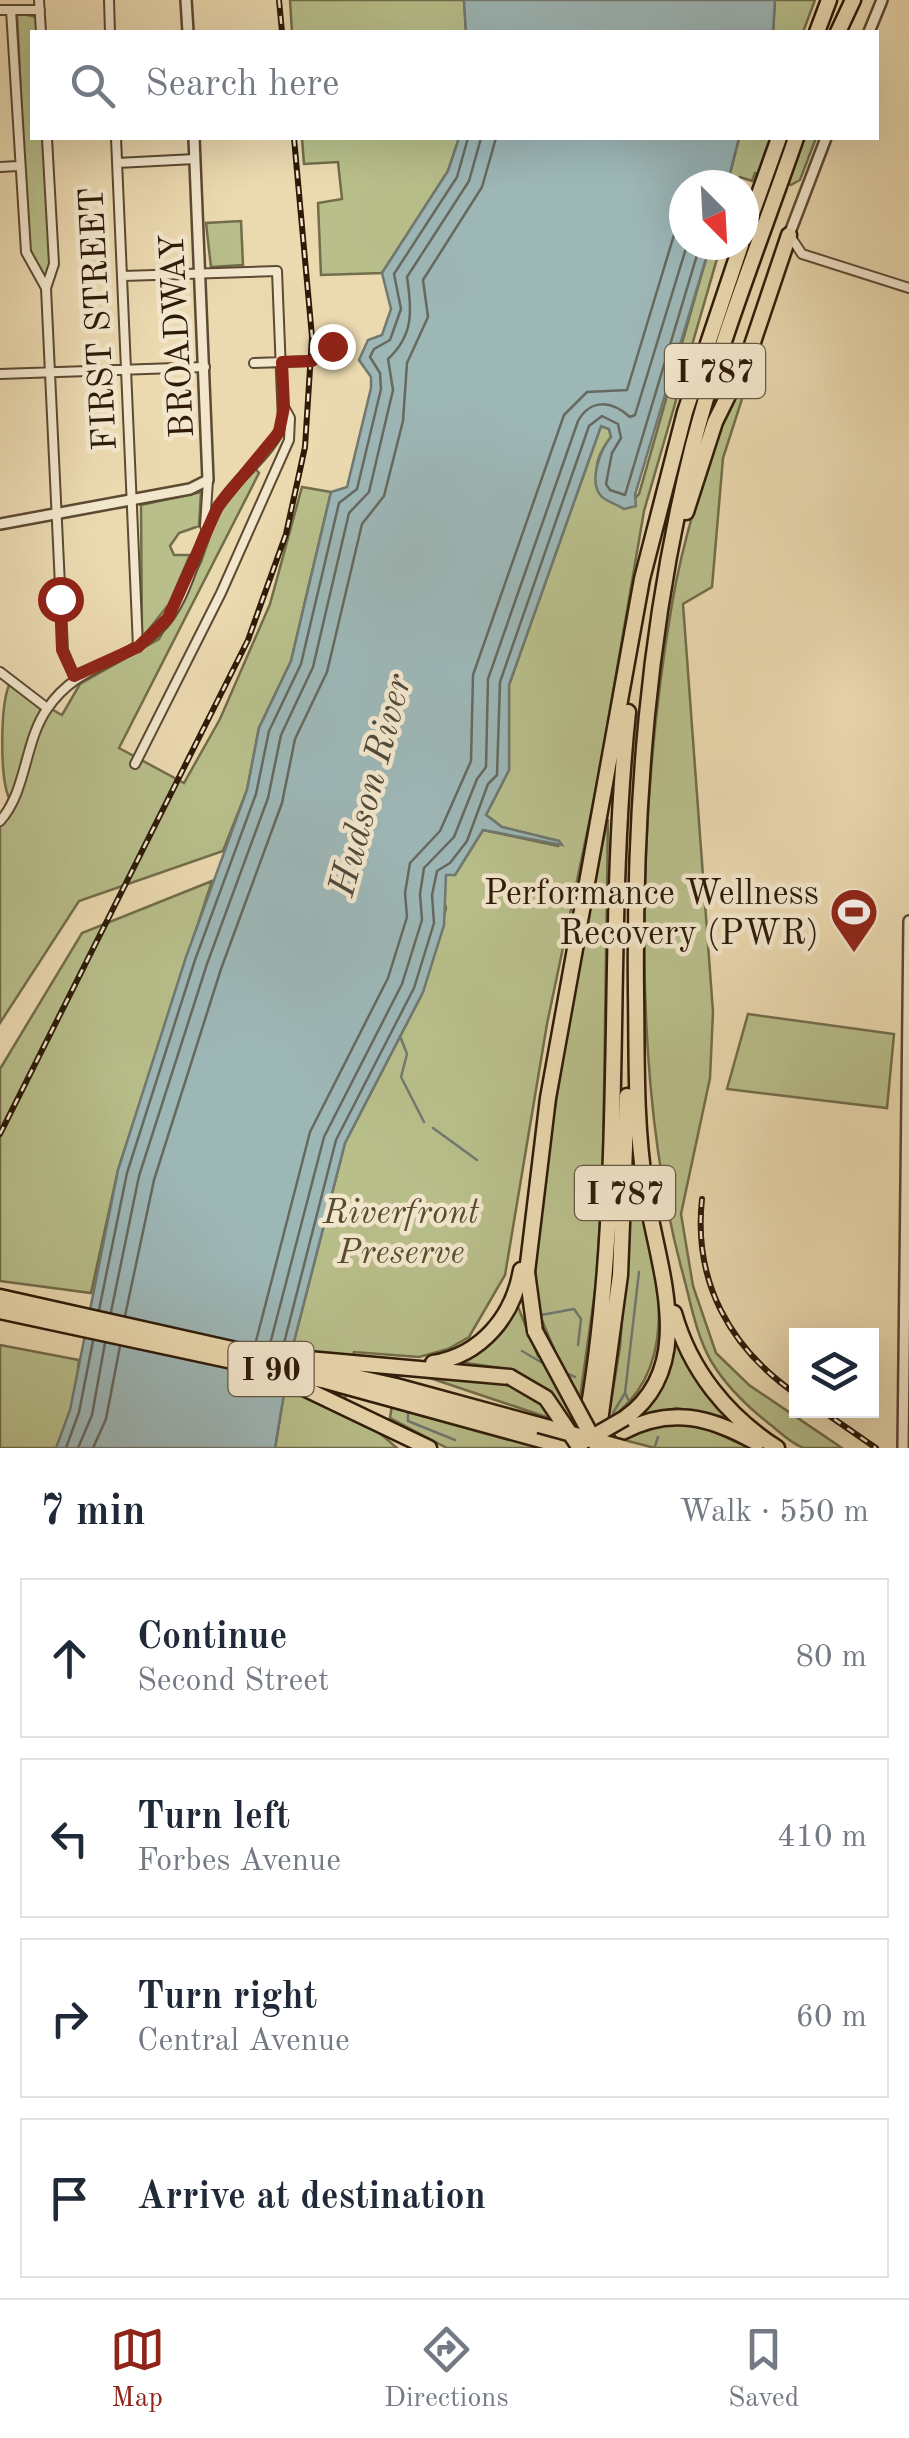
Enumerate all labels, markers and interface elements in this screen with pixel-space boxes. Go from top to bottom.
search box [30,30,879,140]
icon: search [65,58,120,113]
text: Search here [145,66,340,104]
north arrow [669,170,759,260]
street label: FIRST STREET [75,186,124,452]
street label: BROADWAY [156,233,201,439]
route end [310,324,356,370]
road number: I 787 [665,344,765,398]
route start [38,577,84,623]
water label: Hudson River [324,670,420,902]
place label: Performance Wellness Recovery (PWR) [484,877,819,952]
sports icon: Performance Wellness Recovery (PWR) [828,886,880,954]
road number: I 787 [575,1166,675,1220]
park label: Riverfront Preserve [322,1196,480,1271]
map controls [789,1328,879,1418]
button: layers [789,1328,879,1418]
road number: I 90 [228,1342,314,1396]
text: 7 min [40,1492,146,1534]
text: Walk · 550 m [679,1497,869,1529]
text: Continue [137,1619,287,1657]
icon: ahead [42,1631,97,1686]
text: 80 m [796,1642,867,1674]
text: Second Street [137,1666,329,1698]
text: Turn left [137,1799,290,1837]
icon: left [42,1811,97,1866]
text: 410 m [777,1822,867,1854]
text: Forbes Avenue [137,1846,341,1878]
text: Turn right [137,1979,317,2017]
icon: right [42,1991,97,2046]
text: 60 m [796,2002,867,2034]
text: Central Avenue [137,2026,350,2058]
icon: arrive [42,2171,97,2226]
text: Arrive at destination [137,2179,486,2217]
tab: Map [110,2322,165,2417]
tab: Directions [384,2322,509,2417]
tab: Saved [728,2322,799,2417]

